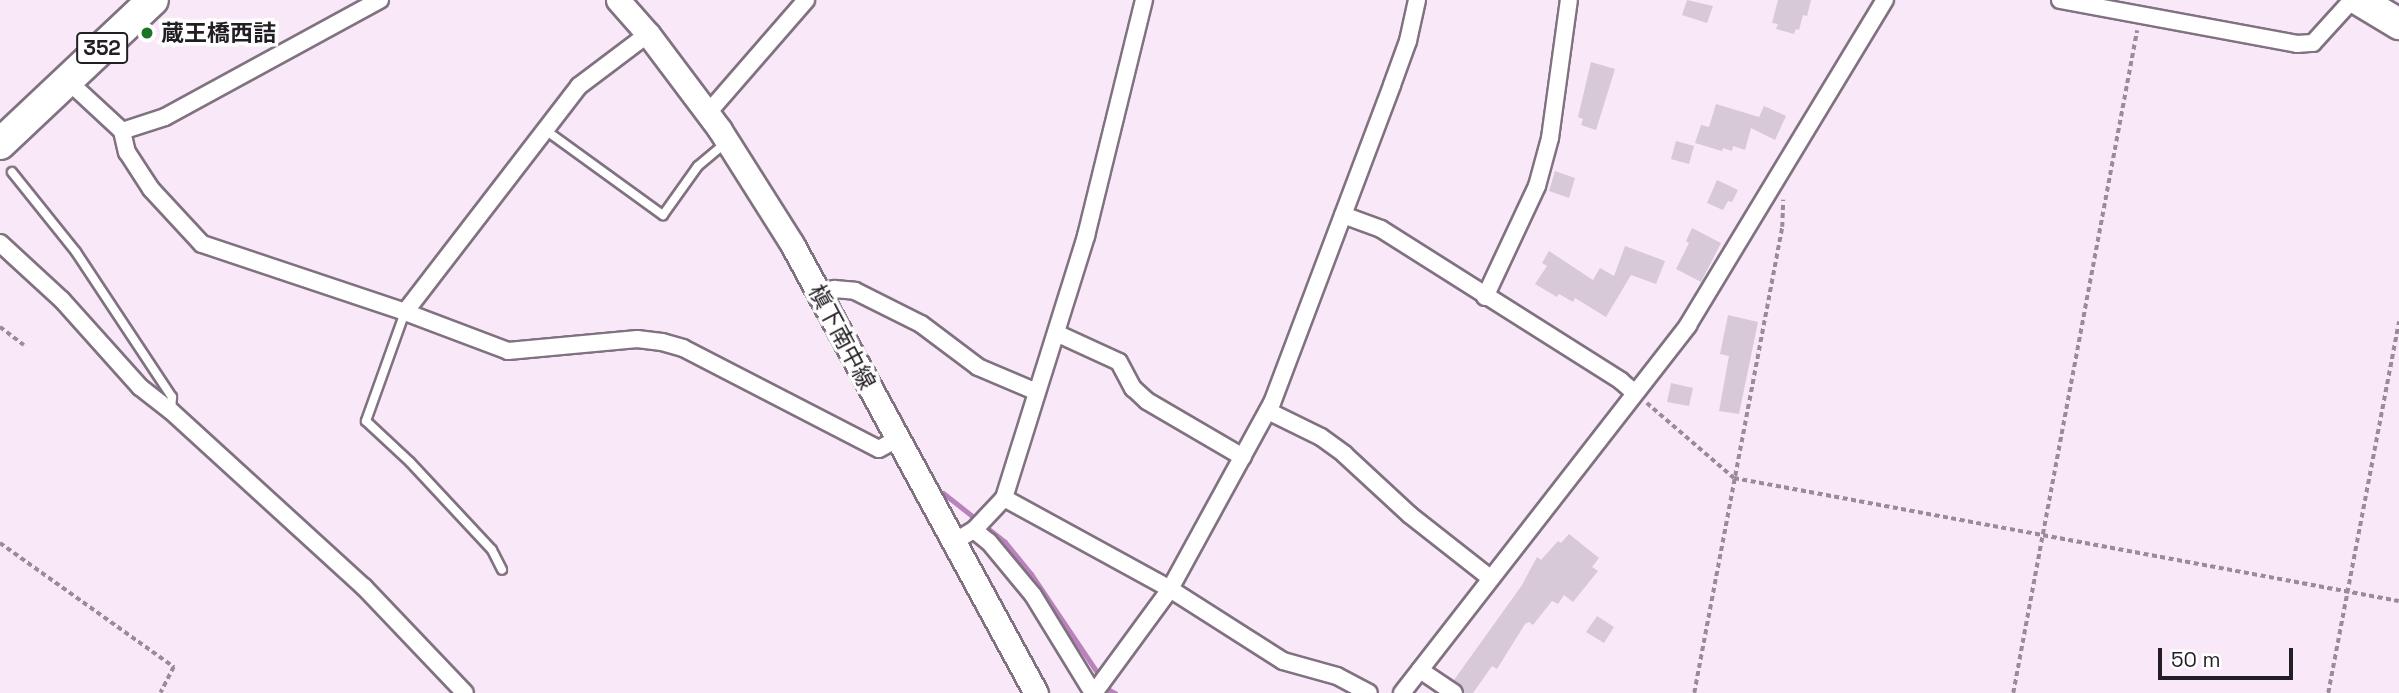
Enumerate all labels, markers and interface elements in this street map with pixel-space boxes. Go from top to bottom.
place label: 蔵王橋西詰 [161,19,276,47]
marker: 蔵王橋西詰 [139,25,155,41]
road number: 352 [76,30,128,66]
street label: 槇下南中線 [803,280,881,394]
scale bar [2161,634,2296,678]
text: 50 m [2171,646,2221,673]

